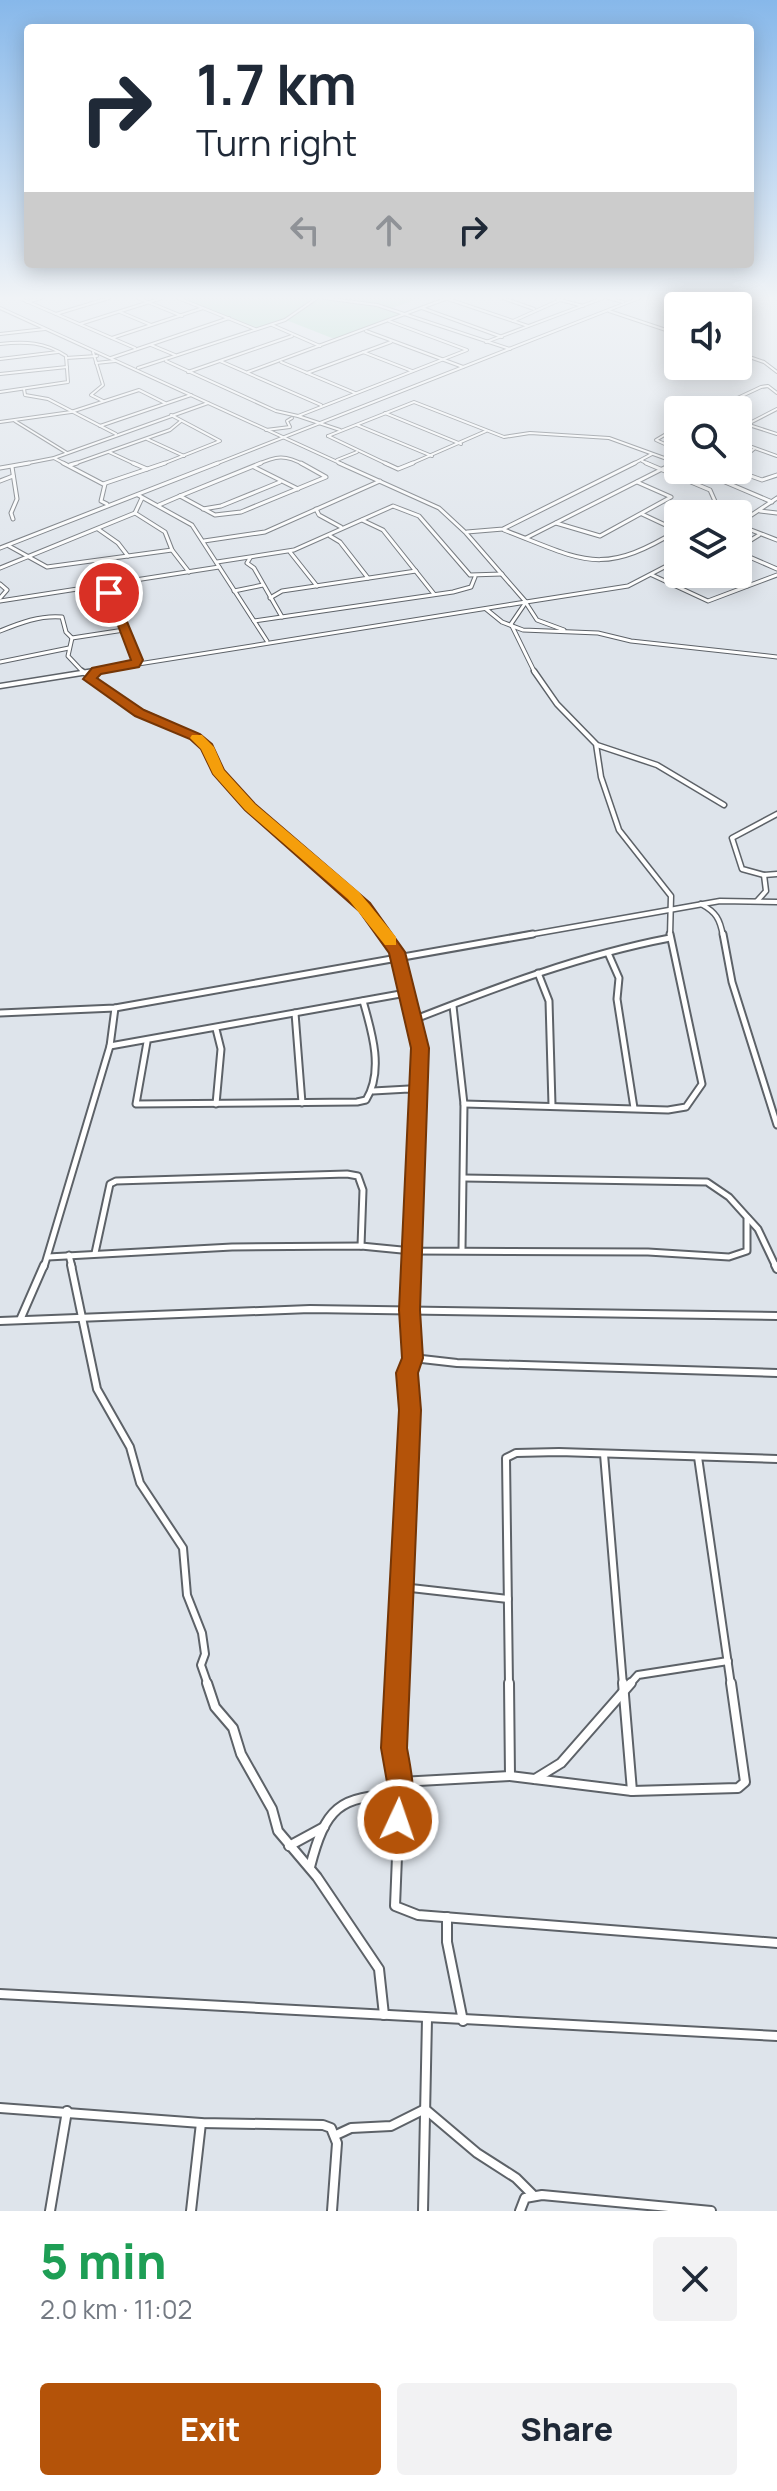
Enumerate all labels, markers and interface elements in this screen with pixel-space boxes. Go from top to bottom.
text: 1.7 km [196,45,357,122]
icon: right [64,56,168,160]
text: Turn right [196,118,357,167]
icon: left [283,208,327,252]
icon: ahead [367,208,411,252]
icon: right [451,208,495,252]
map controls [664,292,752,588]
button: sound [664,292,752,380]
button: search [664,396,752,484]
button: layers [664,500,752,588]
pin [75,559,143,627]
icon: arrive [87,571,131,615]
position arrow [356,1778,440,1862]
text: 5 min [40,2228,167,2293]
button: close [653,2237,737,2321]
text: 2.0 km · 11:02 [40,2291,192,2327]
button: Exit [40,2383,381,2475]
button: Share [397,2383,737,2475]

